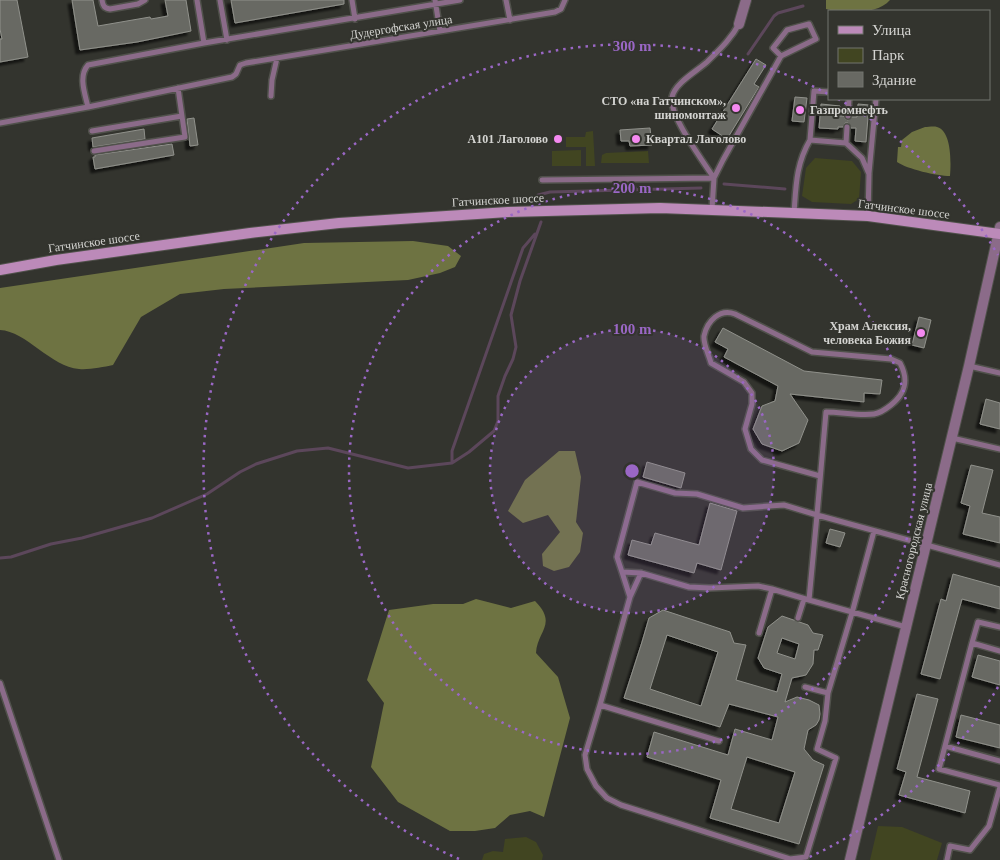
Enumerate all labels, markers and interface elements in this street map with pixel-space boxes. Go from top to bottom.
legend [828,10,990,100]
street label: Дудергофская улица [349,12,454,42]
text: Улица [872,22,911,38]
text: 300 m [613,38,652,54]
text: Парк [872,47,905,63]
text: Здание [872,72,916,88]
place label: СТО «на Гатчинском», шиномонтаж [601,94,726,122]
marker: СТО «на Гатчинском», шиномонтаж [730,102,742,114]
place label: Газпромнефть [810,103,889,117]
marker: Газпромнефть [794,104,806,116]
place label: А101 Лаголово [468,132,548,146]
place label: Квартал Лаголово [646,132,746,146]
marker: А101 Лаголово [552,133,564,145]
marker: Квартал Лаголово [630,133,642,145]
text: 200 m [613,180,652,196]
street label: Гатчинское шоссе [451,191,545,209]
street label: Гатчинское шоссе [857,196,951,222]
street label: Гатчинское шоссе [47,229,141,255]
place label: Храм Алексия, человека Божия [823,319,912,347]
text: 100 m [613,321,652,337]
marker: Храм Алексия, человека Божия [915,327,927,339]
centre of rings [623,462,641,480]
street label: Красногородская улица [893,480,935,601]

